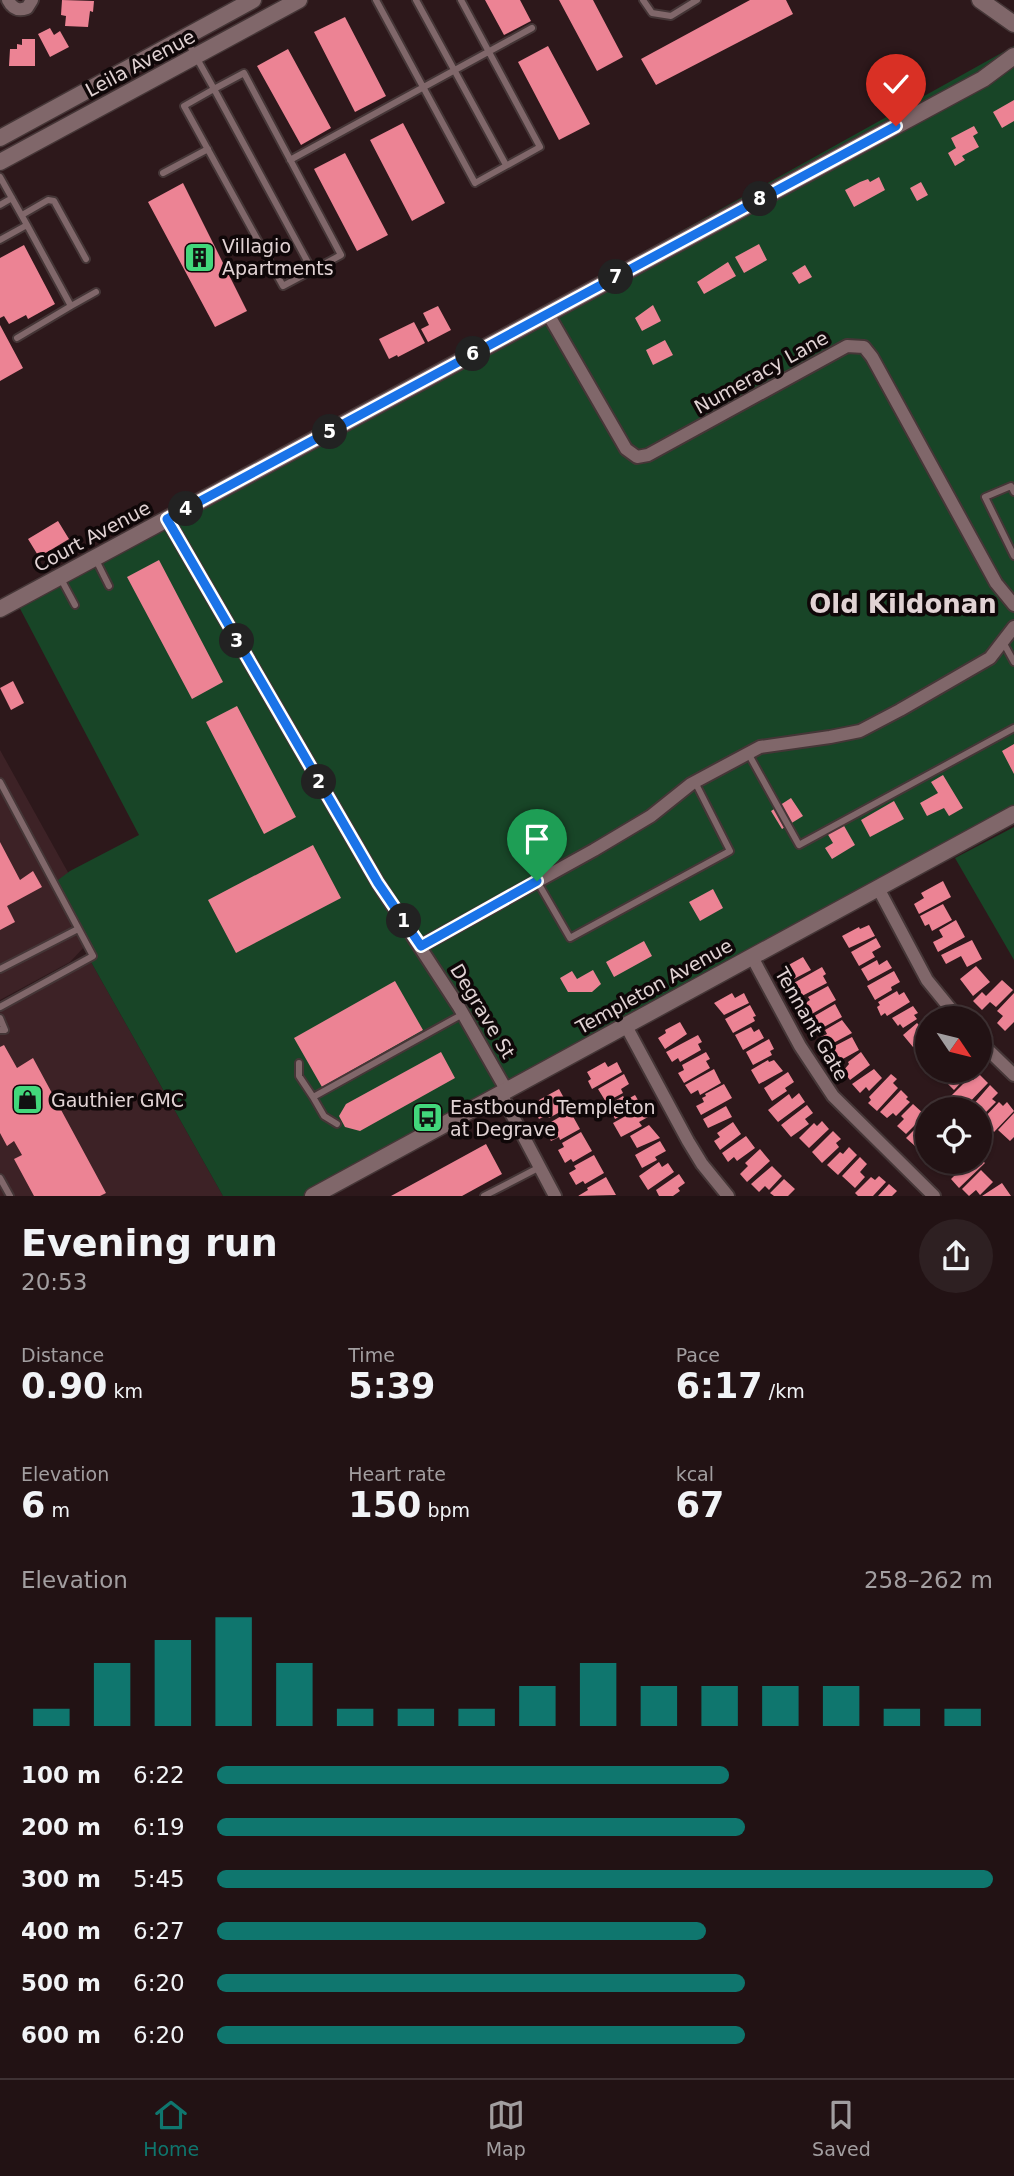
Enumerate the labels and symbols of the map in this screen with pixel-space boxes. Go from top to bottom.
street label: Leila Avenue [82,25,198,101]
pin [866,54,926,126]
pin: 8 [742,182,778,216]
place label: Villagio Apartments [222,235,334,279]
building icon: Villagio Apartments [182,240,216,274]
pin: 7 [598,260,634,294]
street label: Numeracy Lane [690,326,832,418]
pin: 6 [456,336,490,372]
pin: 5 [312,414,348,450]
pin: 4 [168,491,204,526]
street label: Court Avenue [30,496,154,576]
district label: Old Kildonan [809,589,997,619]
pin: 3 [219,624,254,658]
pin: 2 [302,764,336,800]
pin [507,809,567,881]
pin: 1 [386,904,422,939]
street label: Templeton Avenue [571,934,736,1039]
street label: Degrave St [446,960,520,1062]
street label: Tennant Gate [770,963,853,1084]
north arrow [915,1006,992,1083]
shop icon: Gauthier GMC [11,1083,45,1117]
place label: Gauthier GMC [51,1089,184,1111]
place label: Eastbound Templeton at Degrave [450,1096,656,1140]
bus stop icon: Eastbound Templeton at Degrave [410,1101,444,1135]

